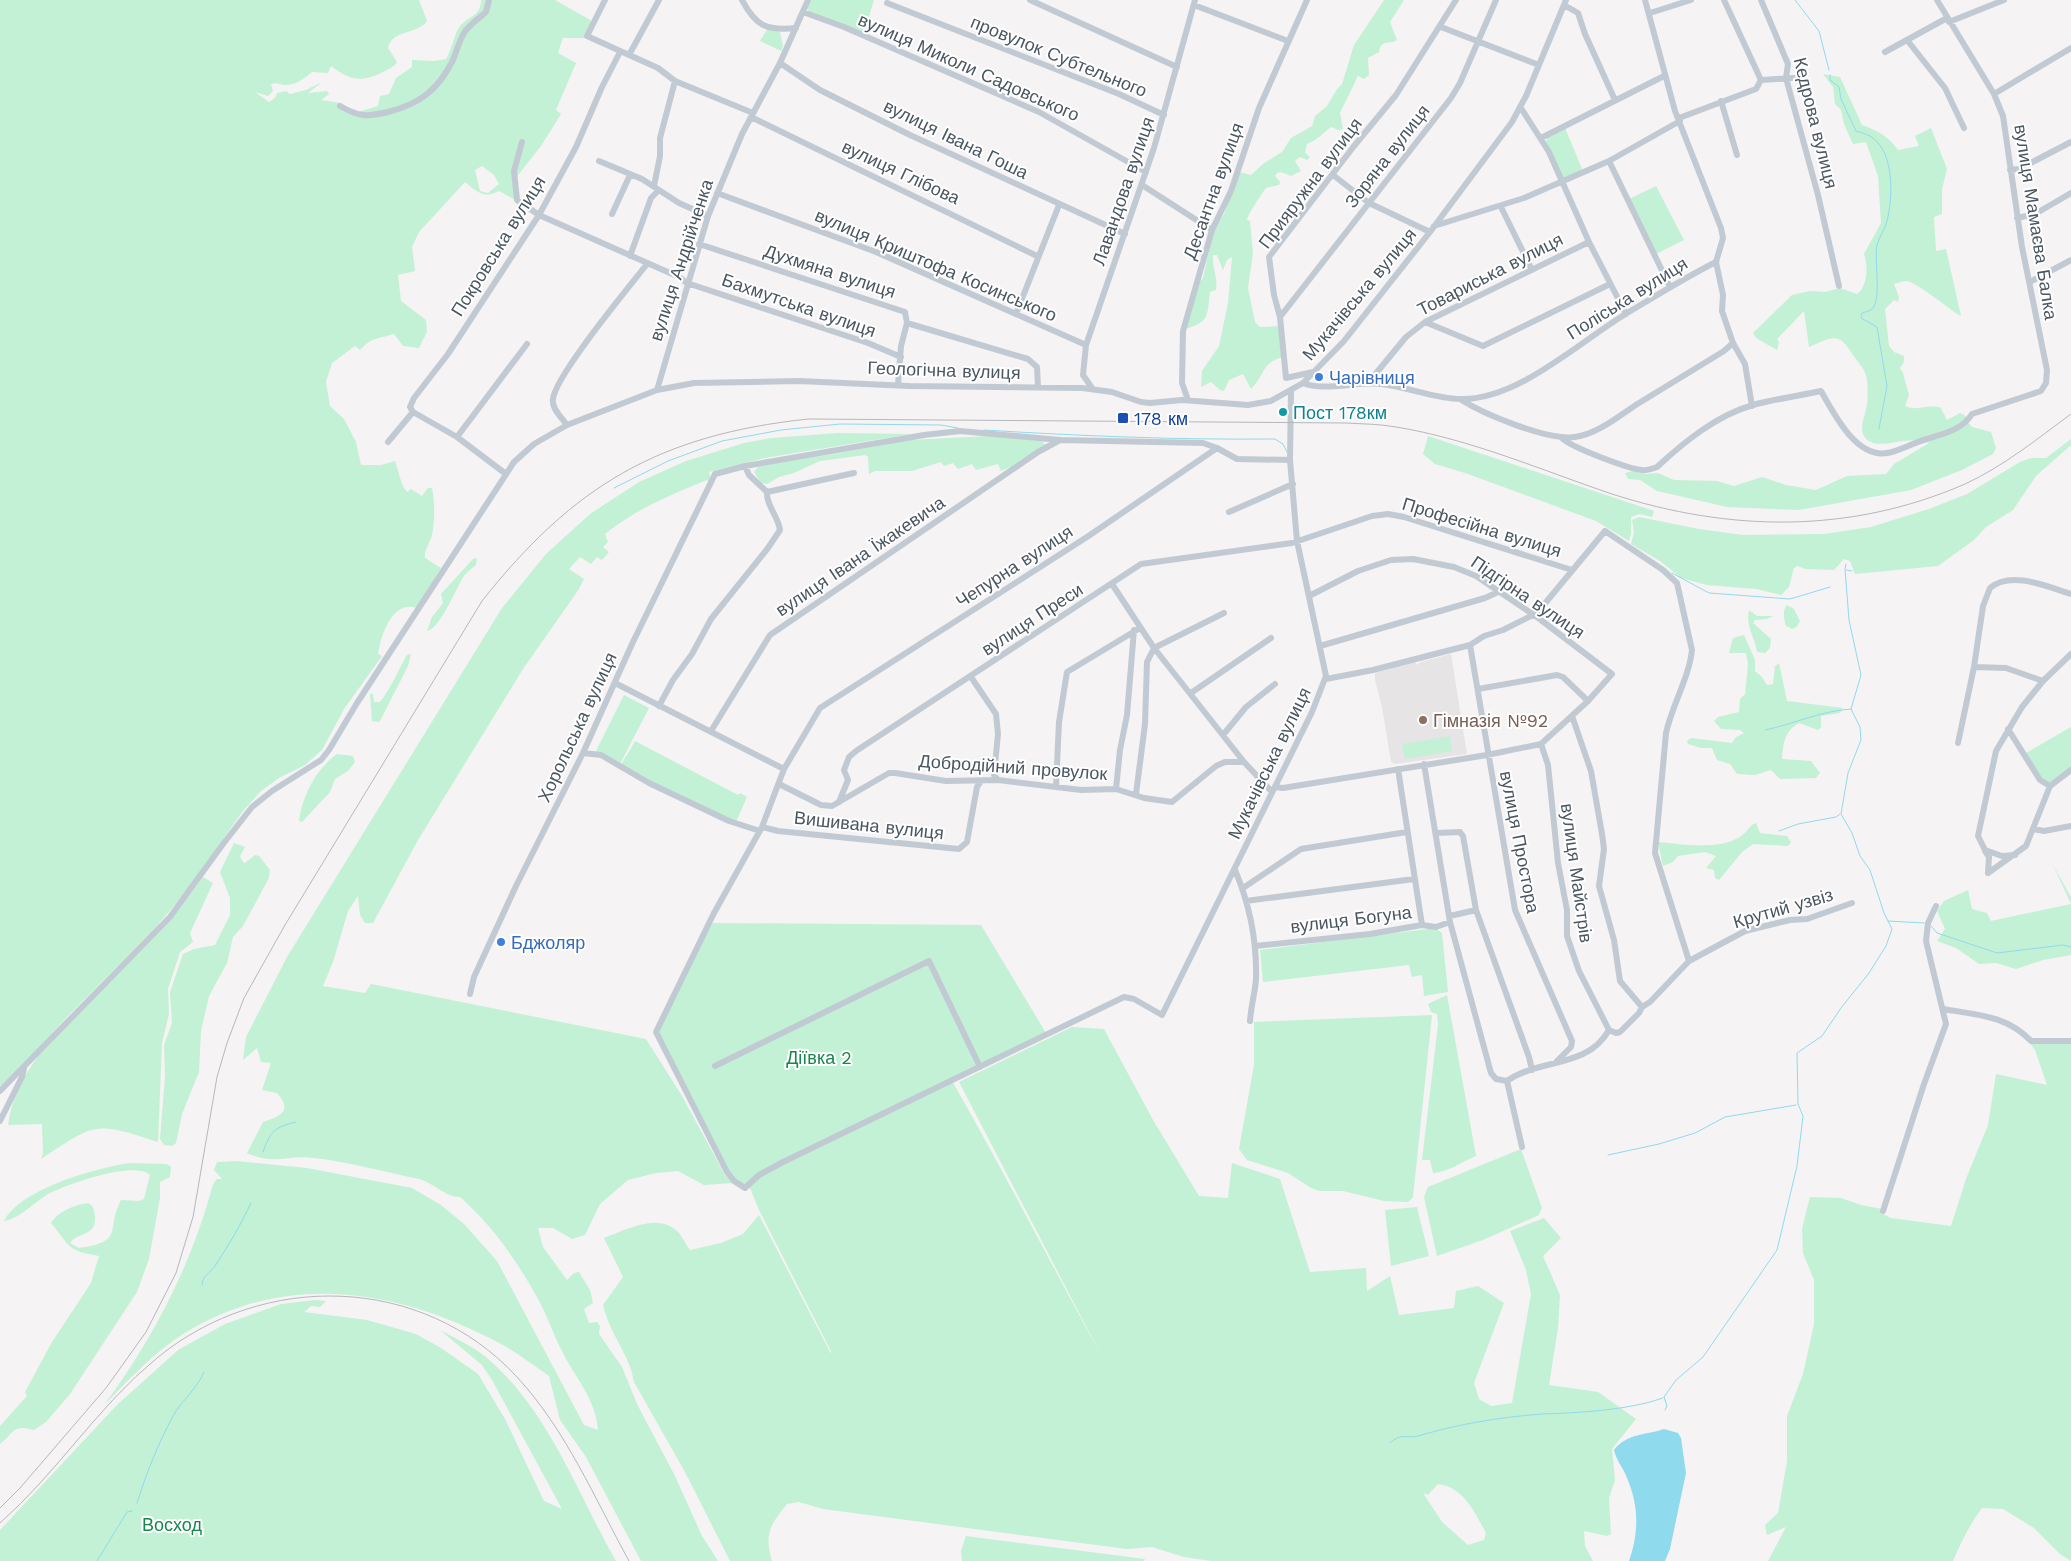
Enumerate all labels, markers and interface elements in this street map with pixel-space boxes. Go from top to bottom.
street label: вулиця Миколи Садовського [855,9,1083,125]
street label: провулок Субтельного [968,11,1150,101]
street label: Кедрова вулиця [1790,55,1842,191]
street label: вулиця Івана Гоша [880,95,1032,183]
street label: Зоряна вулиця [1340,100,1434,212]
street label: Прияружна вулиця [1254,113,1366,253]
street label: Лавандова вулиця [1088,114,1158,268]
street label: Десантна вулиця [1179,120,1247,262]
street label: вулиця Мамаєва Балка [2010,123,2062,322]
street label: вулиця Глібова [839,136,964,209]
street label: Покровська вулиця [446,172,550,320]
street label: вулиця Андрійченка [645,176,717,343]
street label: вулиця Криштофа Косинського [812,204,1060,326]
street label: Мукачівська вулиця [1298,224,1420,364]
street label: Товариська вулиця [1414,228,1566,320]
street label: Духмяна вулиця [762,240,898,302]
street label: Поліська вулиця [1563,252,1691,344]
street label: Бахмутська вулиця [719,269,879,341]
street label: Геологічна вулиця [867,357,1021,383]
place label: Чарівниця [1329,367,1415,388]
marker: Чарівниця [1313,371,1325,383]
place label: Пост 178км [1293,402,1387,423]
marker: Пост 178км [1277,406,1289,418]
place label: 178 км [1134,408,1188,429]
marker: 178 км [1116,411,1130,425]
street label: вулиця Івана Їжакевича [772,491,949,620]
street label: Професійна вулиця [1400,493,1564,561]
street label: Чепурна вулиця [952,520,1076,612]
street label: Підгірна вулиця [1467,551,1589,643]
street label: вулиця Преси [977,578,1087,660]
street label: Хорольська вулиця [533,649,621,805]
street label: Мукачівська вулиця [1223,684,1315,842]
place label: Гімназія №92 [1433,710,1548,731]
marker: Гімназія №92 [1417,714,1429,726]
street label: Добродійний провулок [918,750,1108,784]
street label: вулиця Простора [1496,769,1544,916]
street label: вулиця Майстрів [1557,802,1597,944]
street label: Вишивана вулиця [793,807,945,843]
street label: Крутий узвіз [1731,884,1835,932]
street label: вулиця Богуна [1289,901,1414,937]
place label: Бджоляр [511,932,585,953]
marker: Бджоляр [495,936,507,948]
park label: Діївка 2 [786,1047,852,1068]
park label: Восход [142,1514,202,1535]

